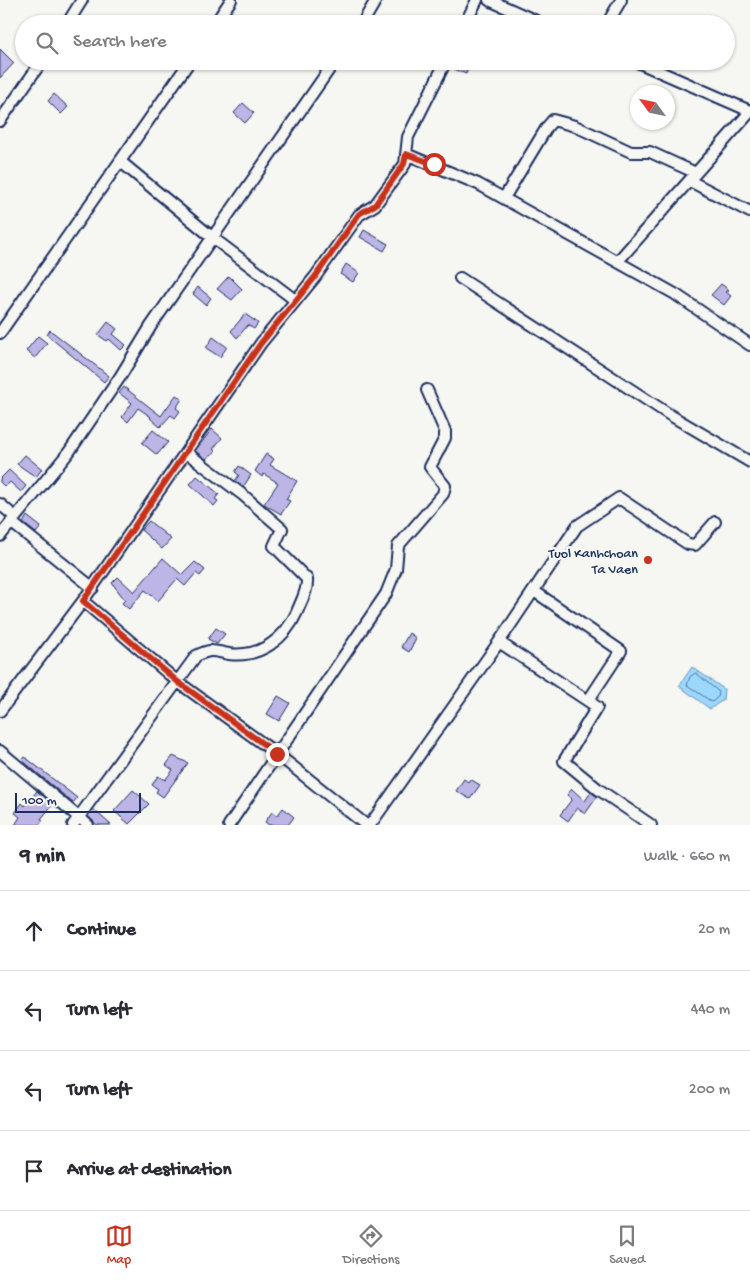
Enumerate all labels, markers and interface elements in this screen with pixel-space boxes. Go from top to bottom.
search box [15,15,735,70]
icon: search [33,29,61,57]
text: Search here [73,31,167,54]
north arrow [630,85,675,130]
route start [423,153,446,176]
place label: Tuol Kanhchoan Ta Vaen [548,546,638,579]
marker: Tuol Kanhchoan Ta Vaen [642,554,654,566]
route end [266,743,289,766]
scale bar [15,790,141,813]
text: 100 m [22,793,57,810]
text: 9 min [20,845,65,870]
text: Walk · 660 m [644,848,730,867]
icon: ahead [20,917,48,945]
text: Continue [67,919,136,942]
text: 20 m [698,921,730,940]
icon: left [20,997,48,1025]
text: Turn left [67,999,131,1022]
text: 440 m [691,1001,730,1020]
icon: left [20,1077,48,1105]
text: Turn left [67,1079,131,1102]
text: 200 m [689,1081,730,1100]
icon: arrive [20,1157,48,1185]
text: Arrive at destination [67,1159,231,1182]
tab: Map [105,1222,133,1269]
tab: Directions [343,1222,400,1269]
tab: Saved [609,1222,645,1269]

